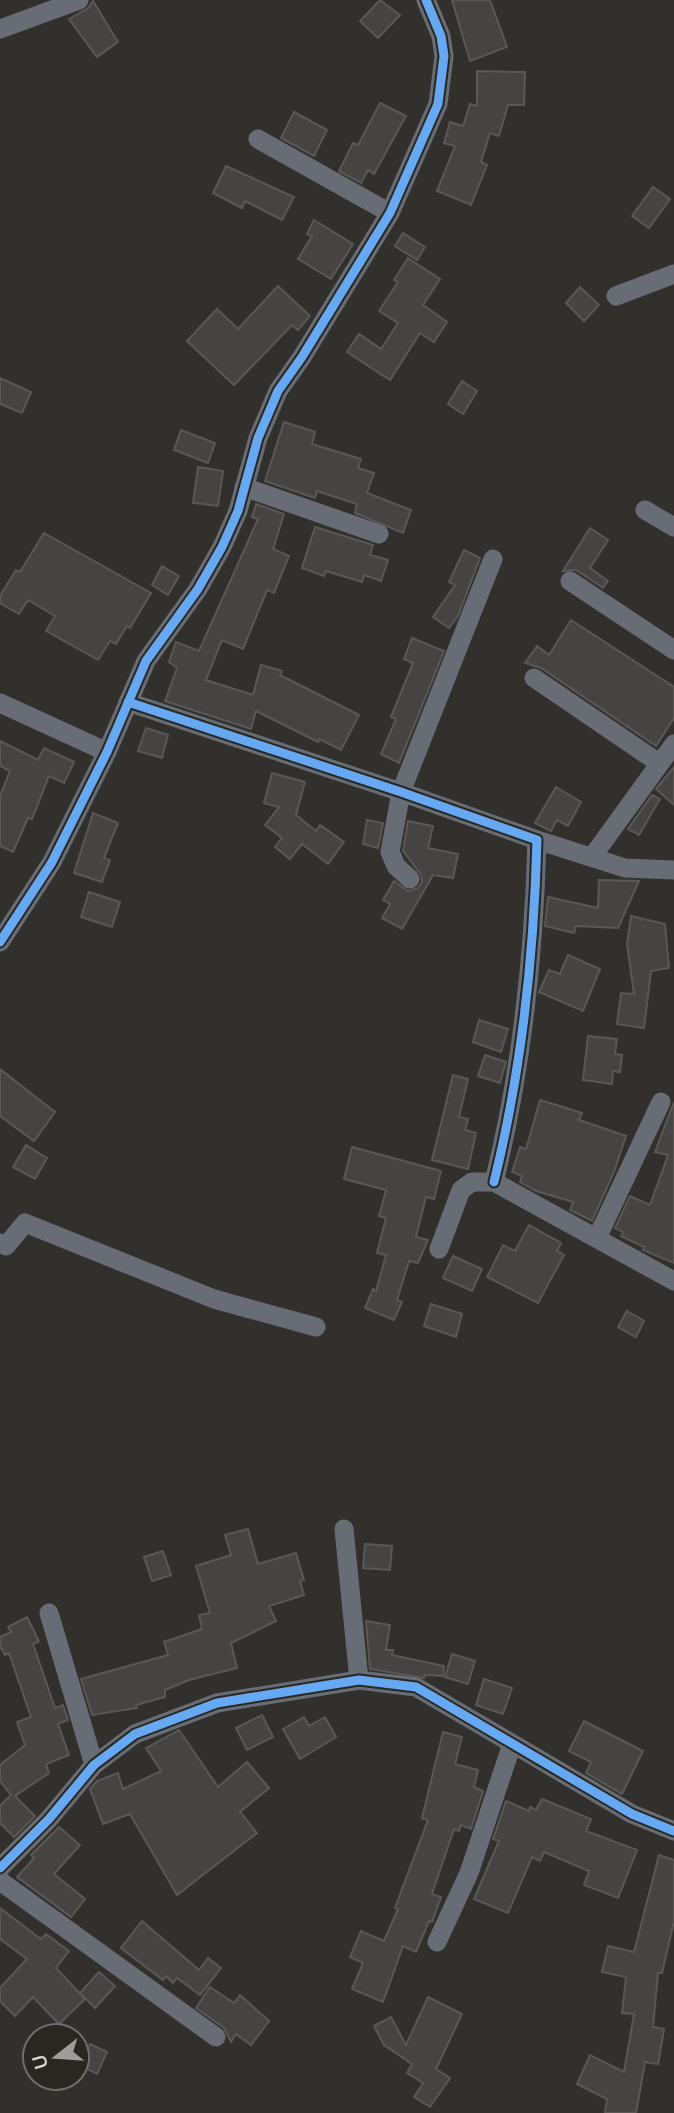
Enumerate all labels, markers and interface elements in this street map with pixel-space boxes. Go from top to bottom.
north arrow [21,2022,91,2092]
text: U [26,2051,55,2072]

